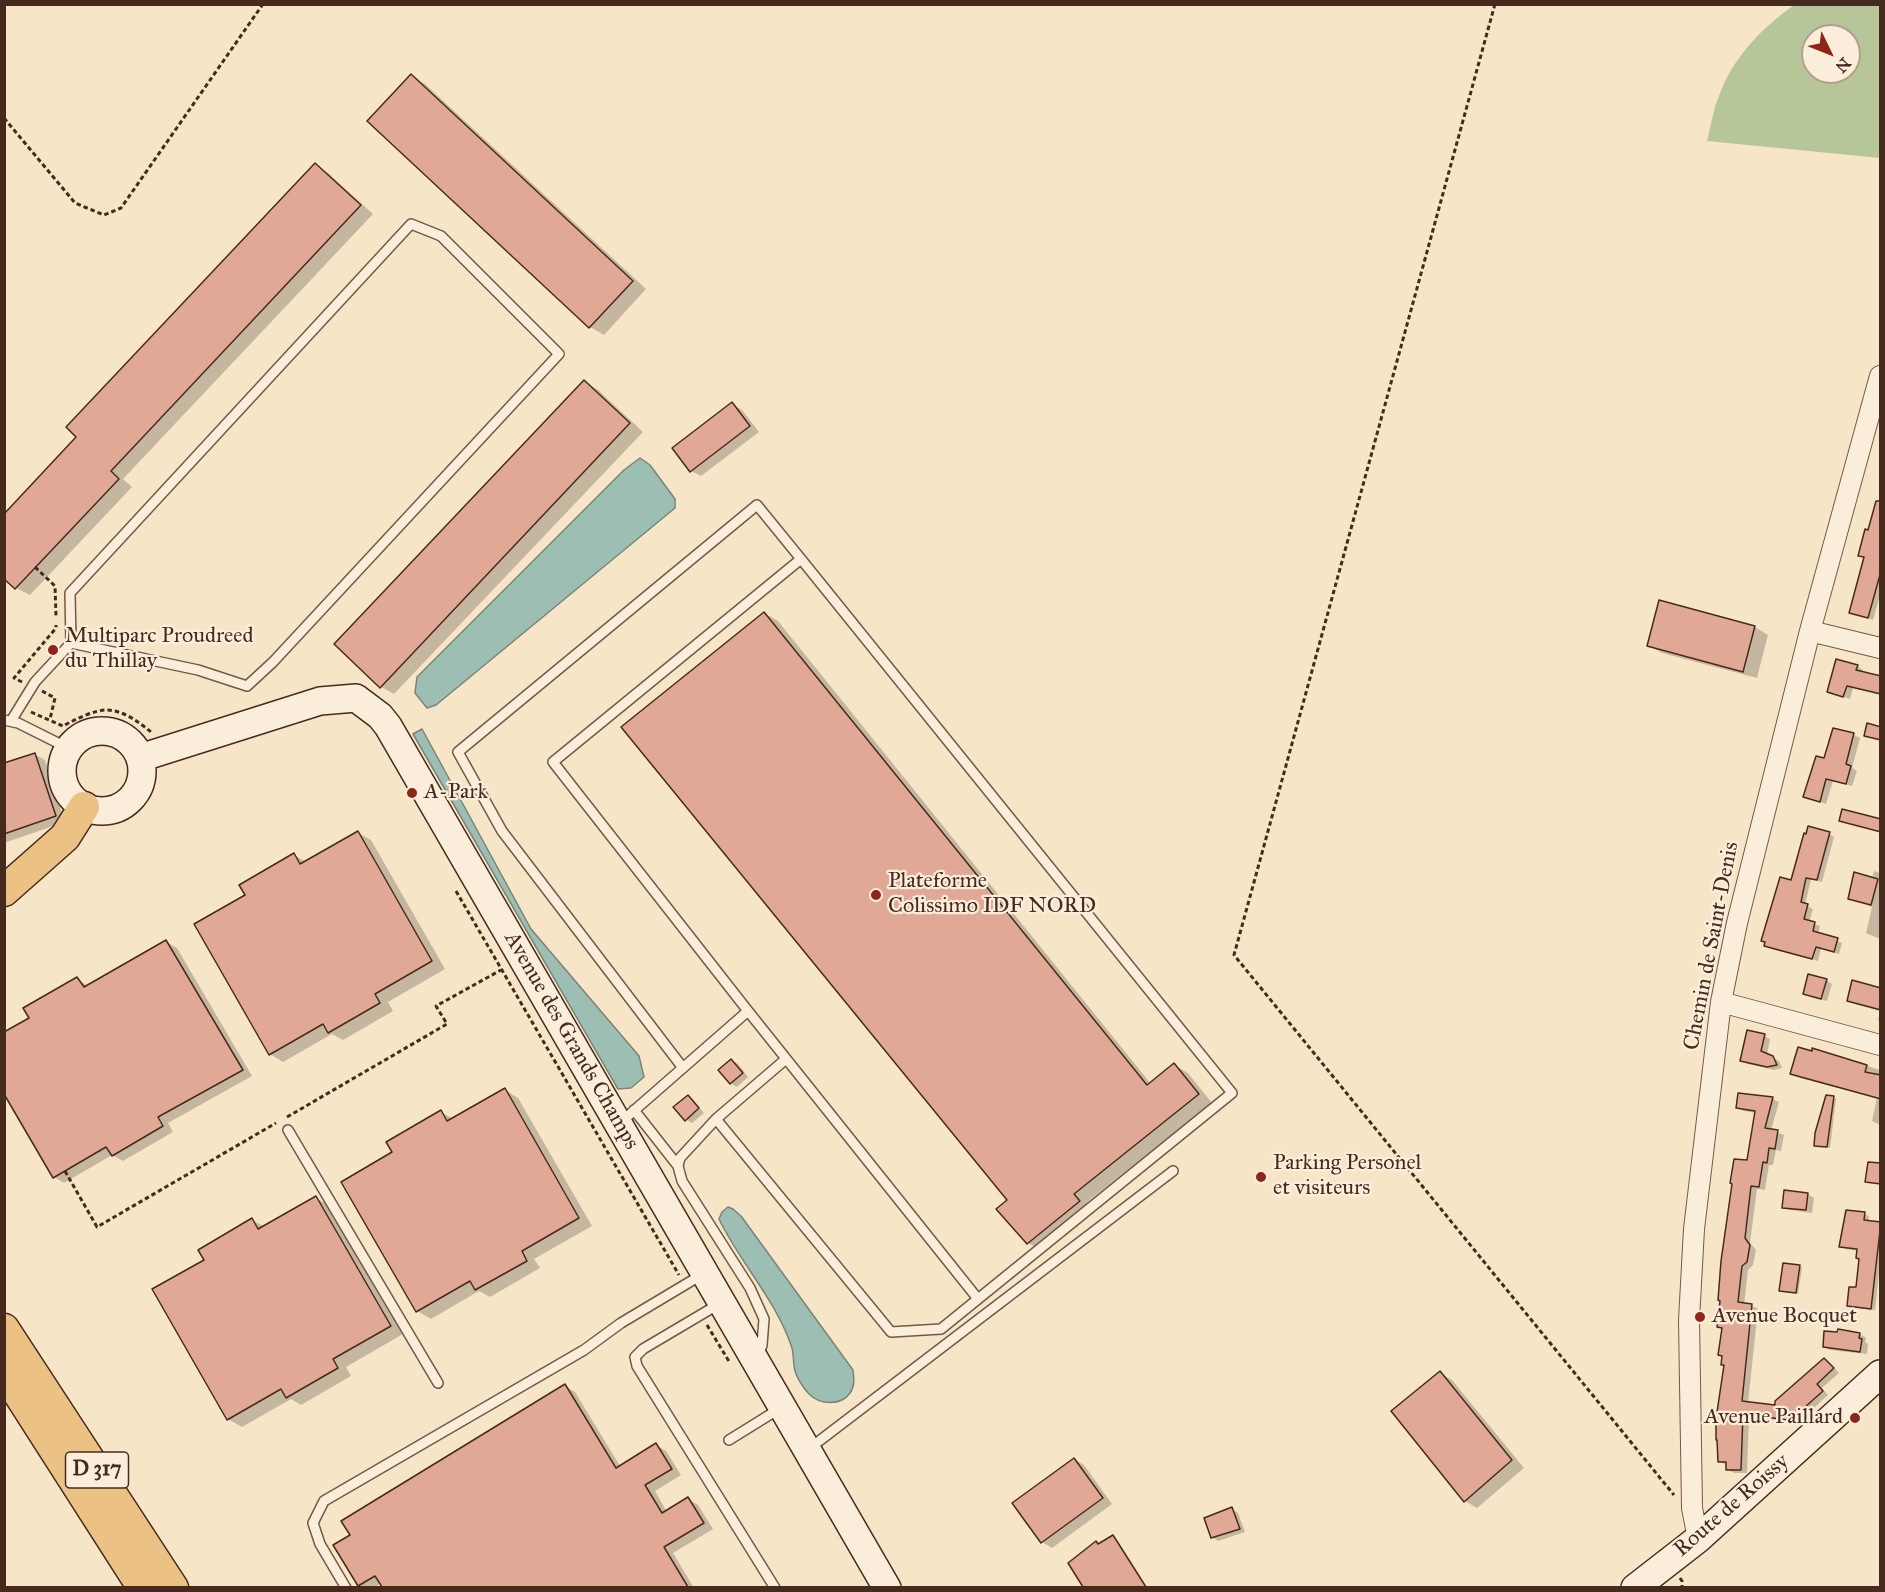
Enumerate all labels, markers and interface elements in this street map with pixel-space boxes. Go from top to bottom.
north arrow [1801,24,1861,84]
text: N [1831,54,1855,77]
place label: Multiparc Proudreed du Thillay [65,624,253,676]
marker: Multiparc Proudreed du Thillay [46,643,60,657]
place label: A-Park [424,780,488,806]
marker: A-Park [405,786,419,800]
street label: Chemin de Saint-Denis [1679,840,1745,1052]
place label: Plateforme Colissimo IDF NORD [888,869,1096,920]
marker: Plateforme Colissimo IDF NORD [869,888,883,902]
street label: Avenue des Grands Champs [498,927,644,1155]
place label: Parking Personel et visiteurs [1273,1151,1421,1202]
marker: Parking Personel et visiteurs [1254,1170,1268,1184]
place label: Avenue Bocquet [1712,1304,1857,1330]
marker: Avenue Bocquet [1693,1310,1707,1324]
place label: Avenue Paillard [1704,1405,1843,1431]
marker: Avenue Paillard [1848,1411,1862,1425]
street label: Route de Roissy [1669,1449,1795,1563]
road number: D 317 [66,1452,128,1488]

